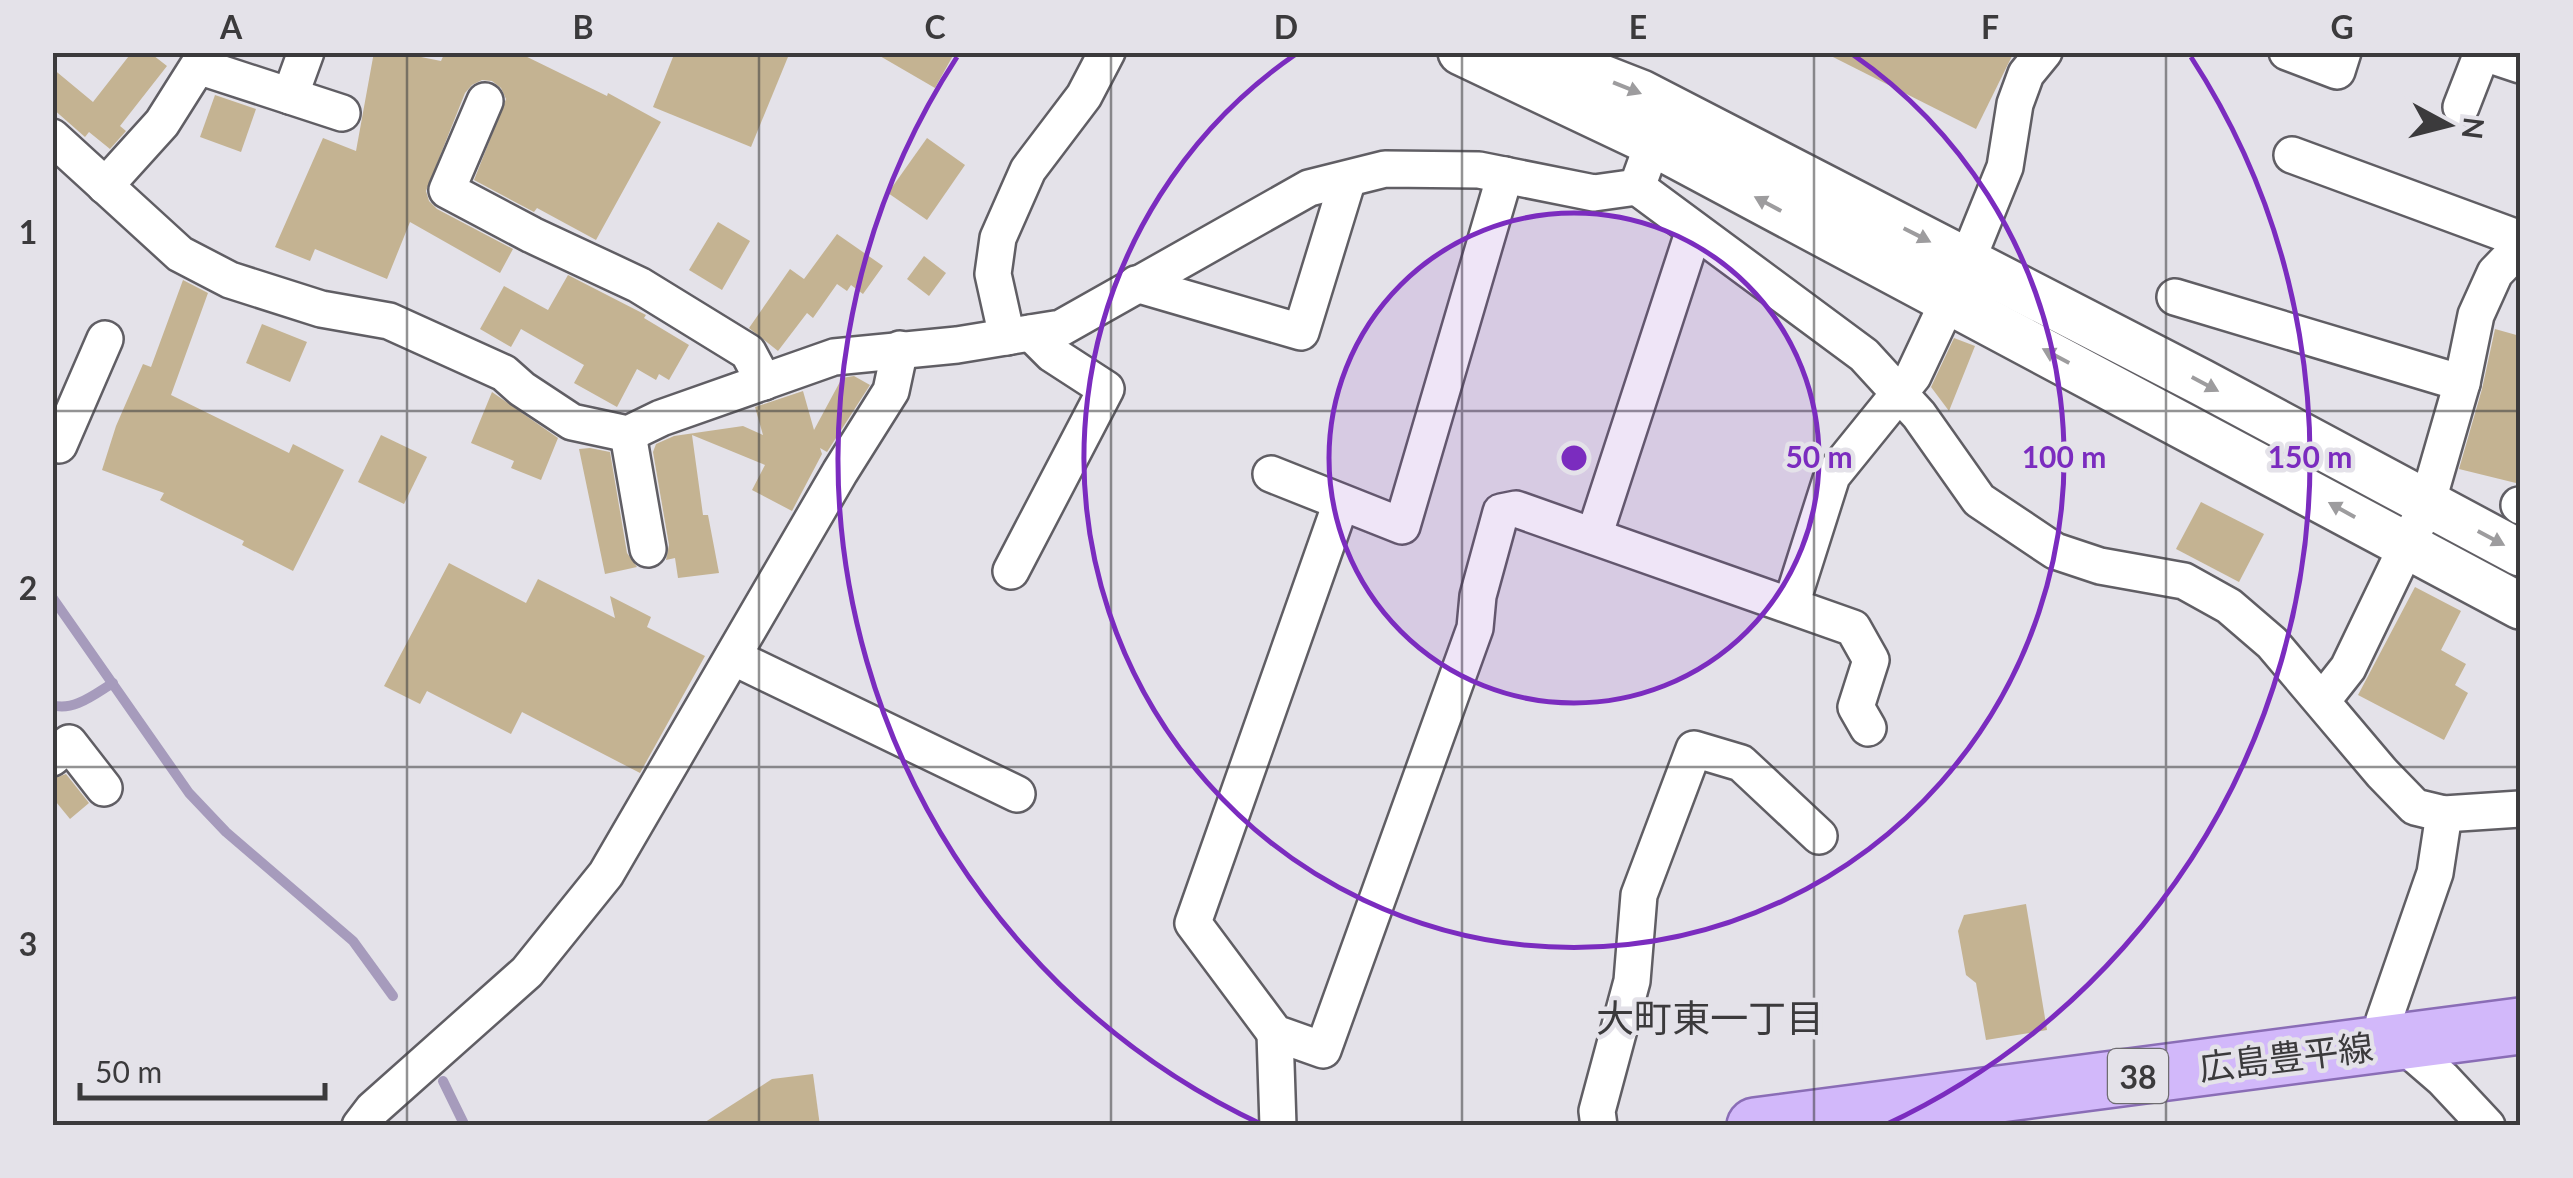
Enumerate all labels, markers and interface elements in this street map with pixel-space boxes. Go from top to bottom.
text: A [219,7,243,46]
text: B [572,7,594,46]
text: C [924,7,946,46]
text: D [1274,7,1298,46]
text: E [1629,7,1647,46]
text: F [1981,7,1999,46]
text: G [2330,7,2354,46]
north arrow [2398,75,2498,175]
one-way arrow [1612,80,1642,96]
text: N [2456,115,2492,141]
one-way arrow [1754,196,1783,213]
text: 1 [19,212,37,251]
one-way arrow [1902,226,1931,243]
one-way arrow [2041,348,2070,365]
one-way arrow [2191,375,2220,392]
text: 50 m [1785,438,1853,474]
text: 100 m [2022,438,2106,474]
text: 150 m [2268,438,2352,474]
centre of rings [1556,440,1592,476]
one-way arrow [2328,502,2356,519]
one-way arrow [2477,529,2506,546]
text: 2 [19,568,37,607]
text: 3 [19,924,37,963]
district label: 大町東一丁目 [1596,994,1824,1040]
street label: 広島豊平線 [2197,1024,2375,1088]
scale bar [80,1038,325,1100]
road number: 38 [2108,1049,2168,1103]
text: 50 m [95,1053,162,1089]

